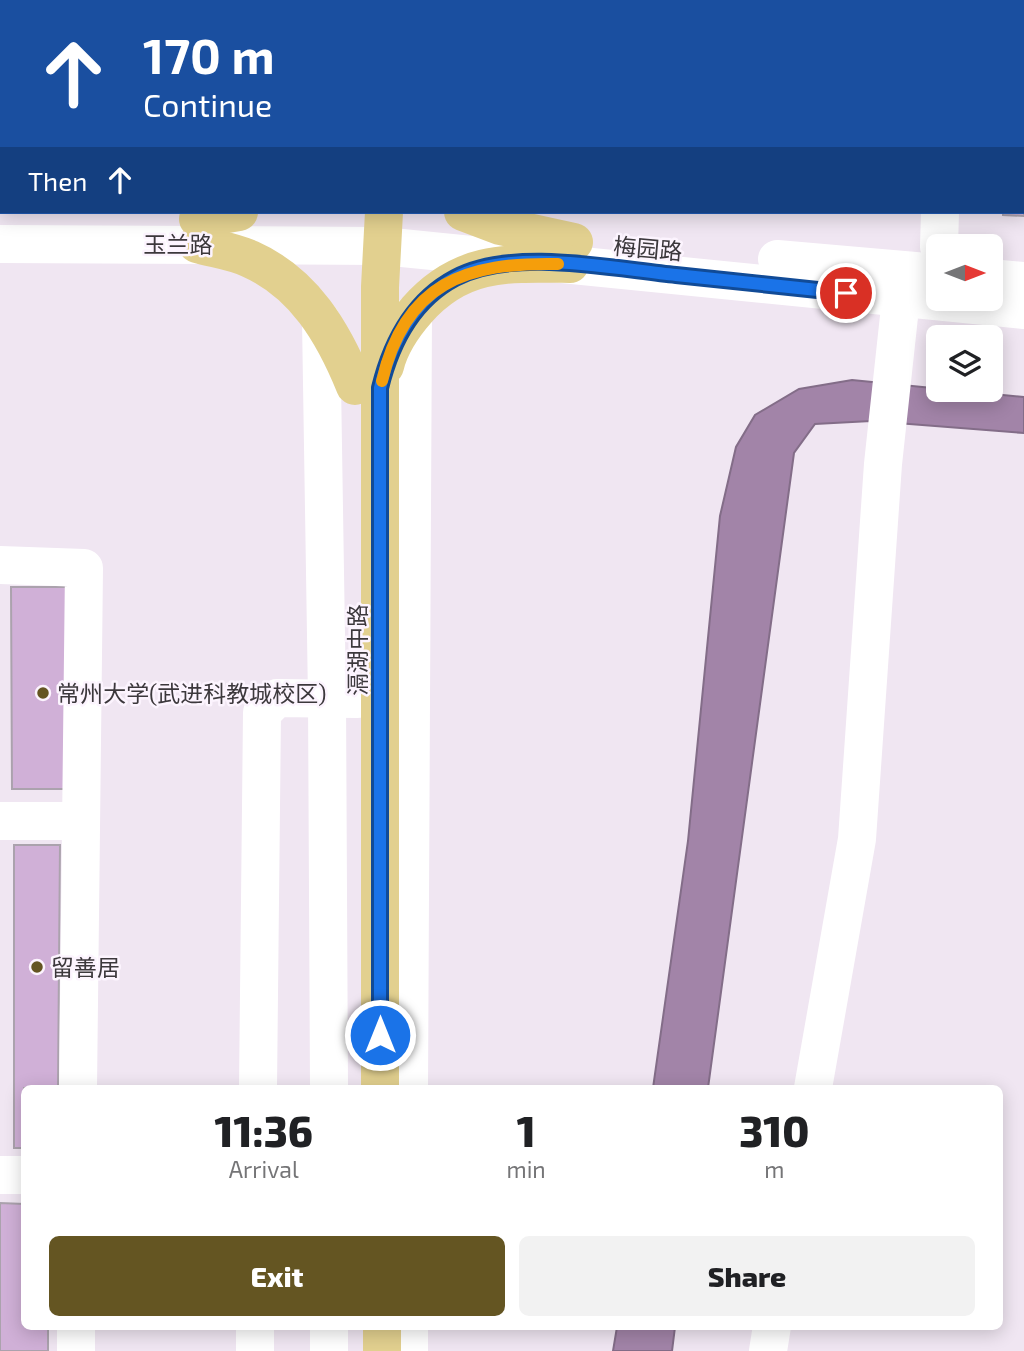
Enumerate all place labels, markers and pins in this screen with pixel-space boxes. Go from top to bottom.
pin [816,263,876,323]
place label: 常州大学(武进科教城校区) [57,679,327,707]
marker: 常州大学(武进科教城校区) [35,685,51,701]
place label: 留善居 [51,953,120,981]
marker: 留善居 [29,959,45,975]

